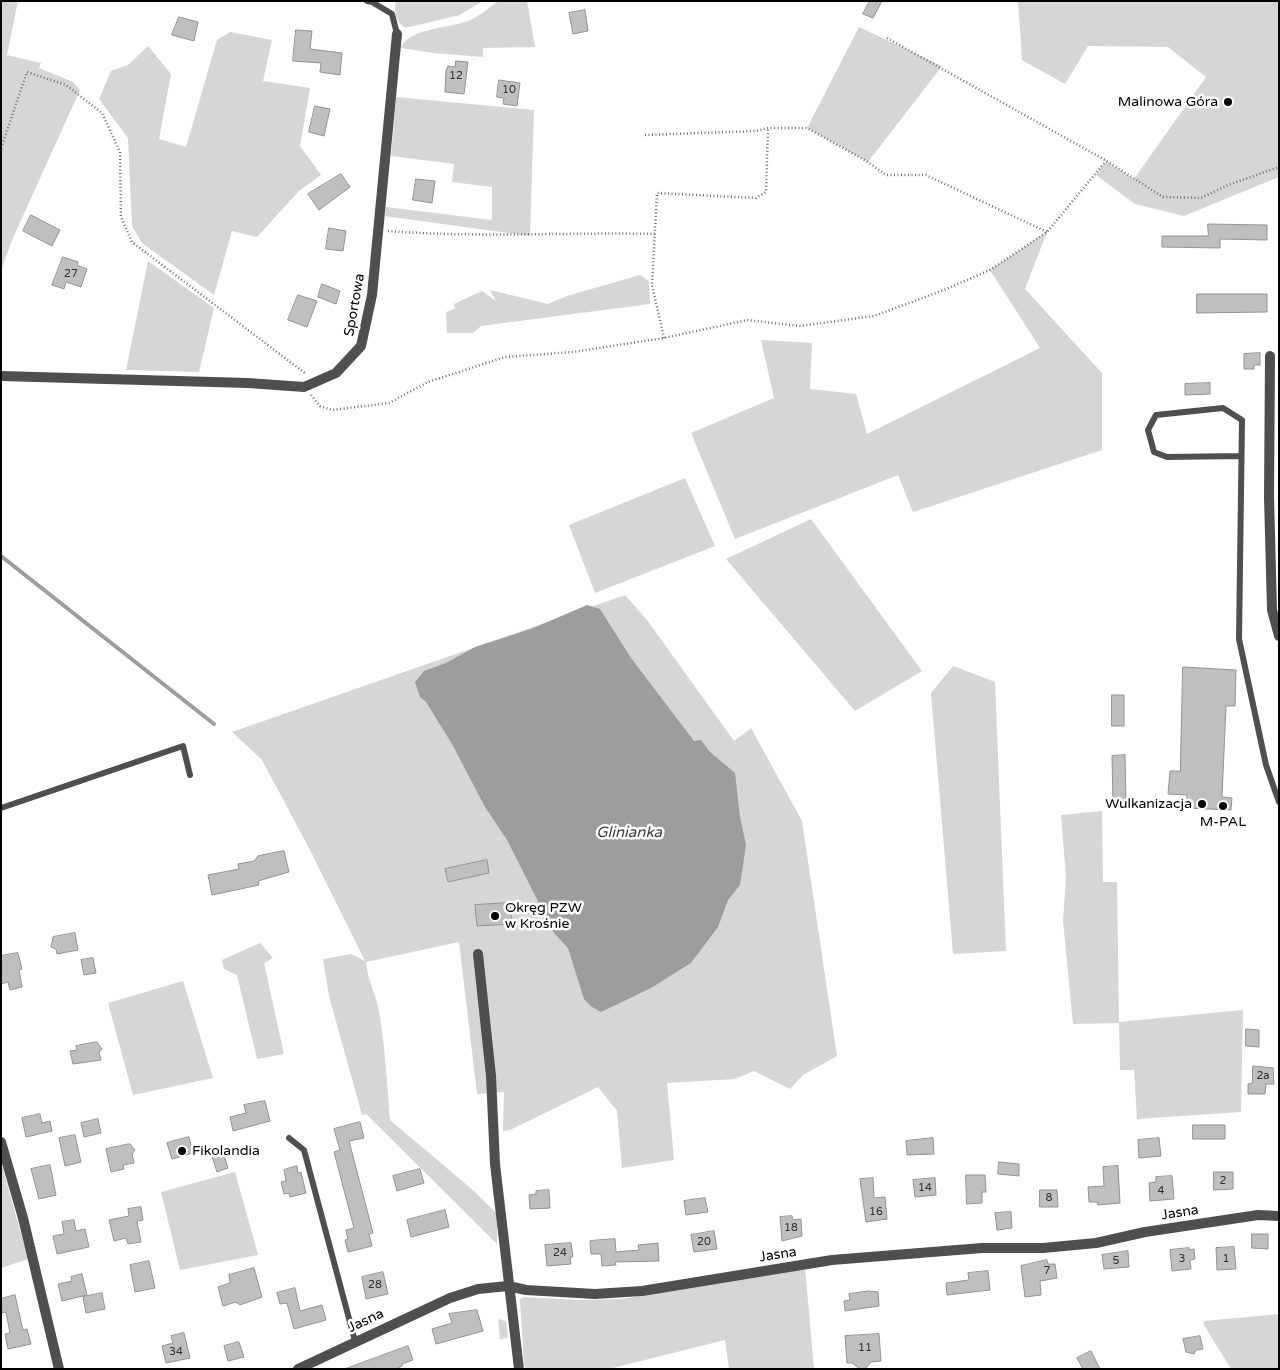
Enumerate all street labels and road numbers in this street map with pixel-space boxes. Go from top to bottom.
street label: Sportowa [341,272,369,338]
street label: Jasna [1160,1202,1200,1224]
street label: Jasna [758,1244,798,1266]
street label: Jasna [345,1305,387,1337]

